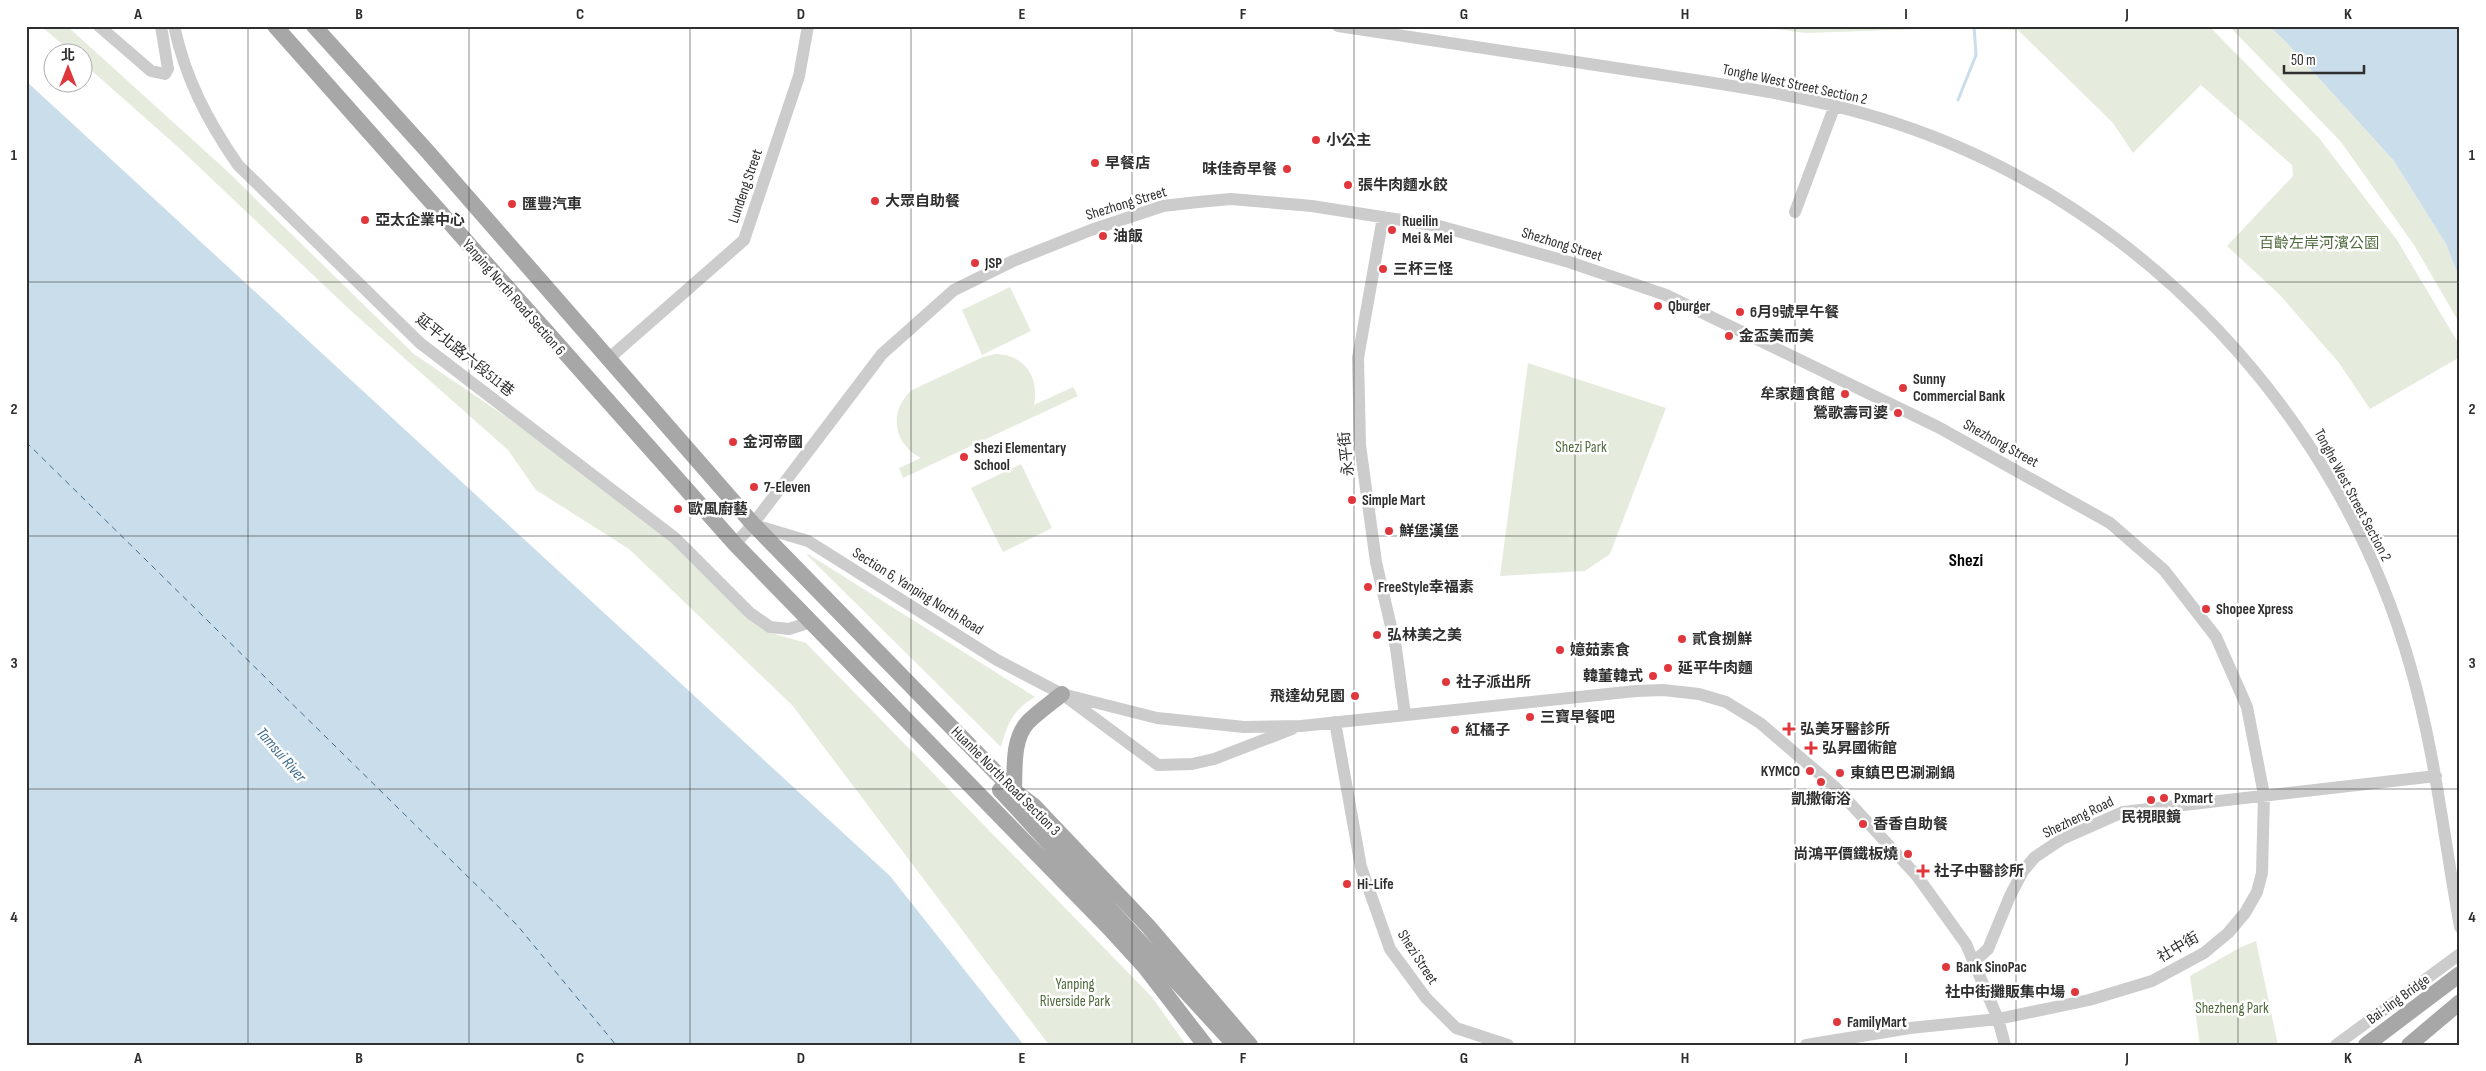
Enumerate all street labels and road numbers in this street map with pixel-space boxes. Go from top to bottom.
street label: Tonghe West Street Section 2 [1721,60,1869,109]
street label: Lundeng Street [724,146,767,226]
street label: Shezhong Street [1084,182,1169,225]
street label: Shezhong Street [1519,223,1605,266]
street label: Yanping North Road Section 6 [458,235,569,359]
street label: 延平北路六段511巷 [411,310,518,401]
street label: Shezhong Street [1960,415,2042,472]
street label: Tonghe West Street Section 2 [2310,426,2396,565]
street label: 永平街 [1335,431,1358,477]
street label: Section 6, Yanping North Road [849,543,987,639]
street label: Huanhe North Road Section 3 [947,723,1064,840]
street label: Shezheng Road [2040,792,2117,843]
street label: Shezi Street [1393,926,1442,988]
street label: 社中街 [2154,928,2202,967]
street label: Bai-ling Bridge [2363,970,2434,1029]

